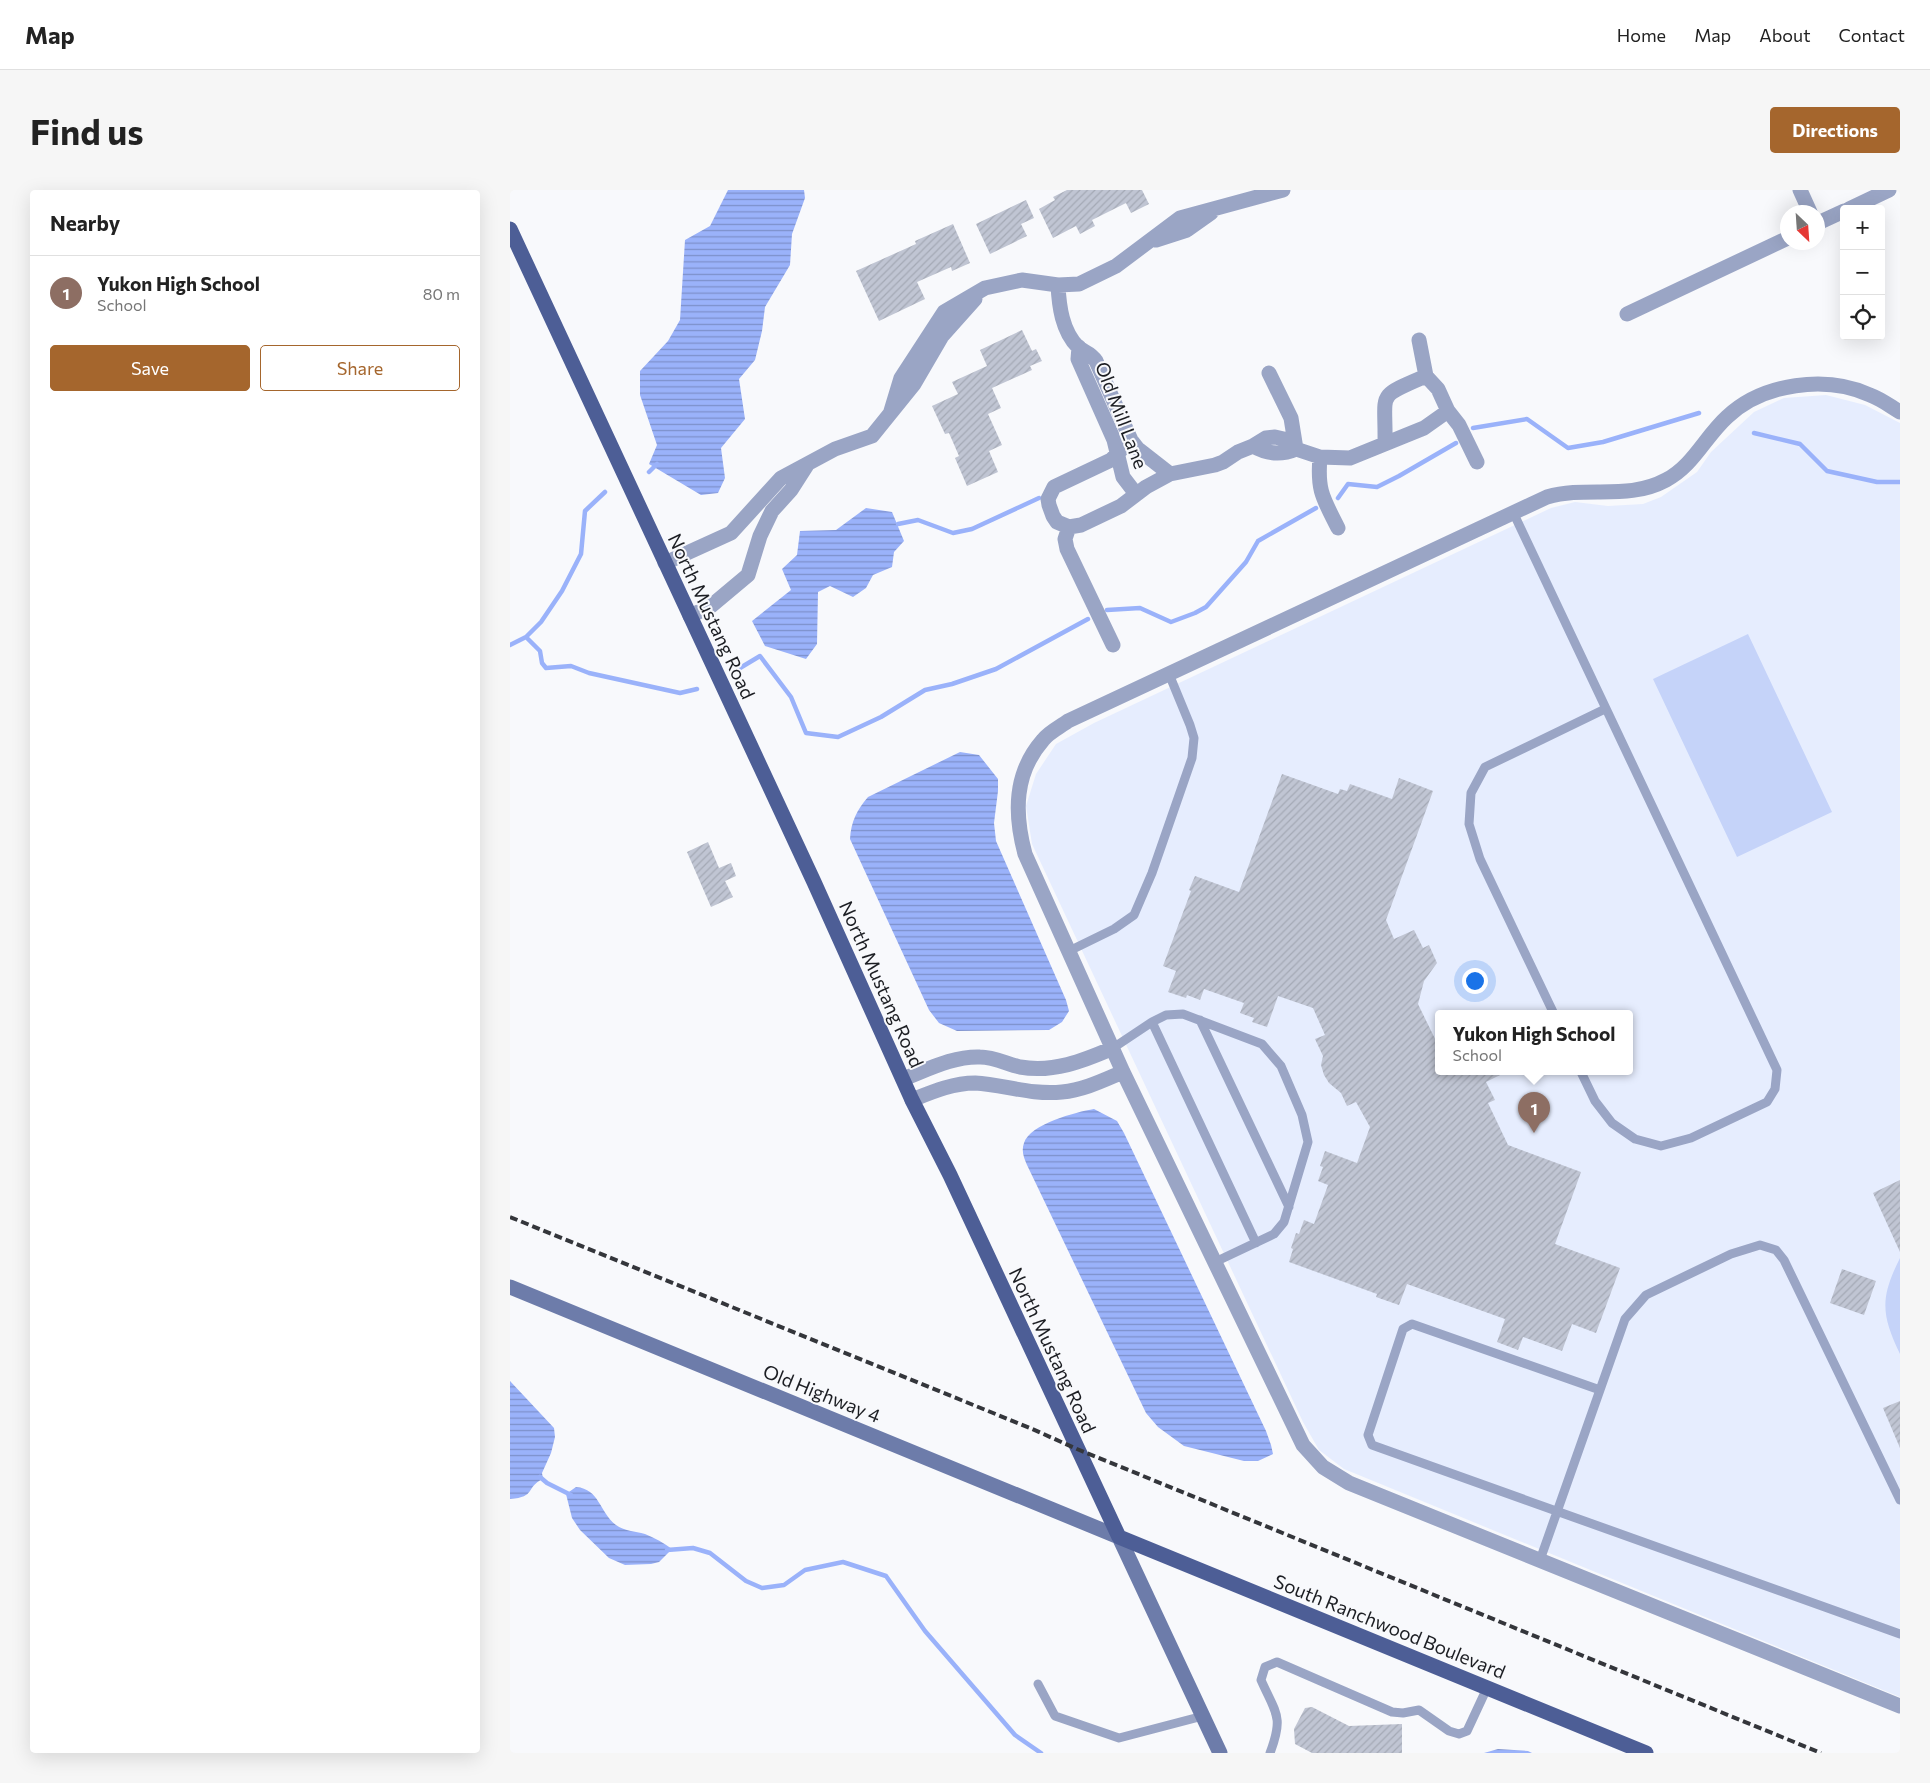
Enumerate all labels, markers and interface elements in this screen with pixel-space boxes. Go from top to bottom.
text: Map [25,20,75,49]
text: Home [1617,24,1666,46]
text: Map [1694,24,1731,46]
text: About [1759,24,1811,46]
text: Contact [1839,24,1905,46]
button: Directions [1770,107,1900,153]
text: Find us [30,109,144,152]
north arrow [1780,205,1825,250]
map controls [1840,205,1885,340]
button: + [1840,205,1885,250]
text: Nearby [50,210,120,235]
button: − [1840,250,1885,295]
text: Yukon High School [97,272,260,295]
text: 1 [62,284,70,303]
text: 80 m [423,284,460,303]
text: School [97,295,147,314]
button: locate [1840,295,1885,340]
button: Save [50,345,250,391]
button: Share [260,345,460,391]
street label: Old Mill Lane [1091,358,1153,472]
street label: North Mustang Road [664,530,760,702]
street label: North Mustang Road [835,897,929,1071]
your location [1462,968,1488,994]
popup [1435,1010,1633,1075]
text: Yukon High School [1453,1022,1616,1045]
text: School [1453,1045,1502,1064]
pin: 1 [1518,1092,1550,1133]
street label: North Mustang Road [1005,1264,1101,1436]
street label: Old Highway 4 [760,1359,884,1427]
street label: South Ranchwood Boulevard [1271,1569,1509,1683]

